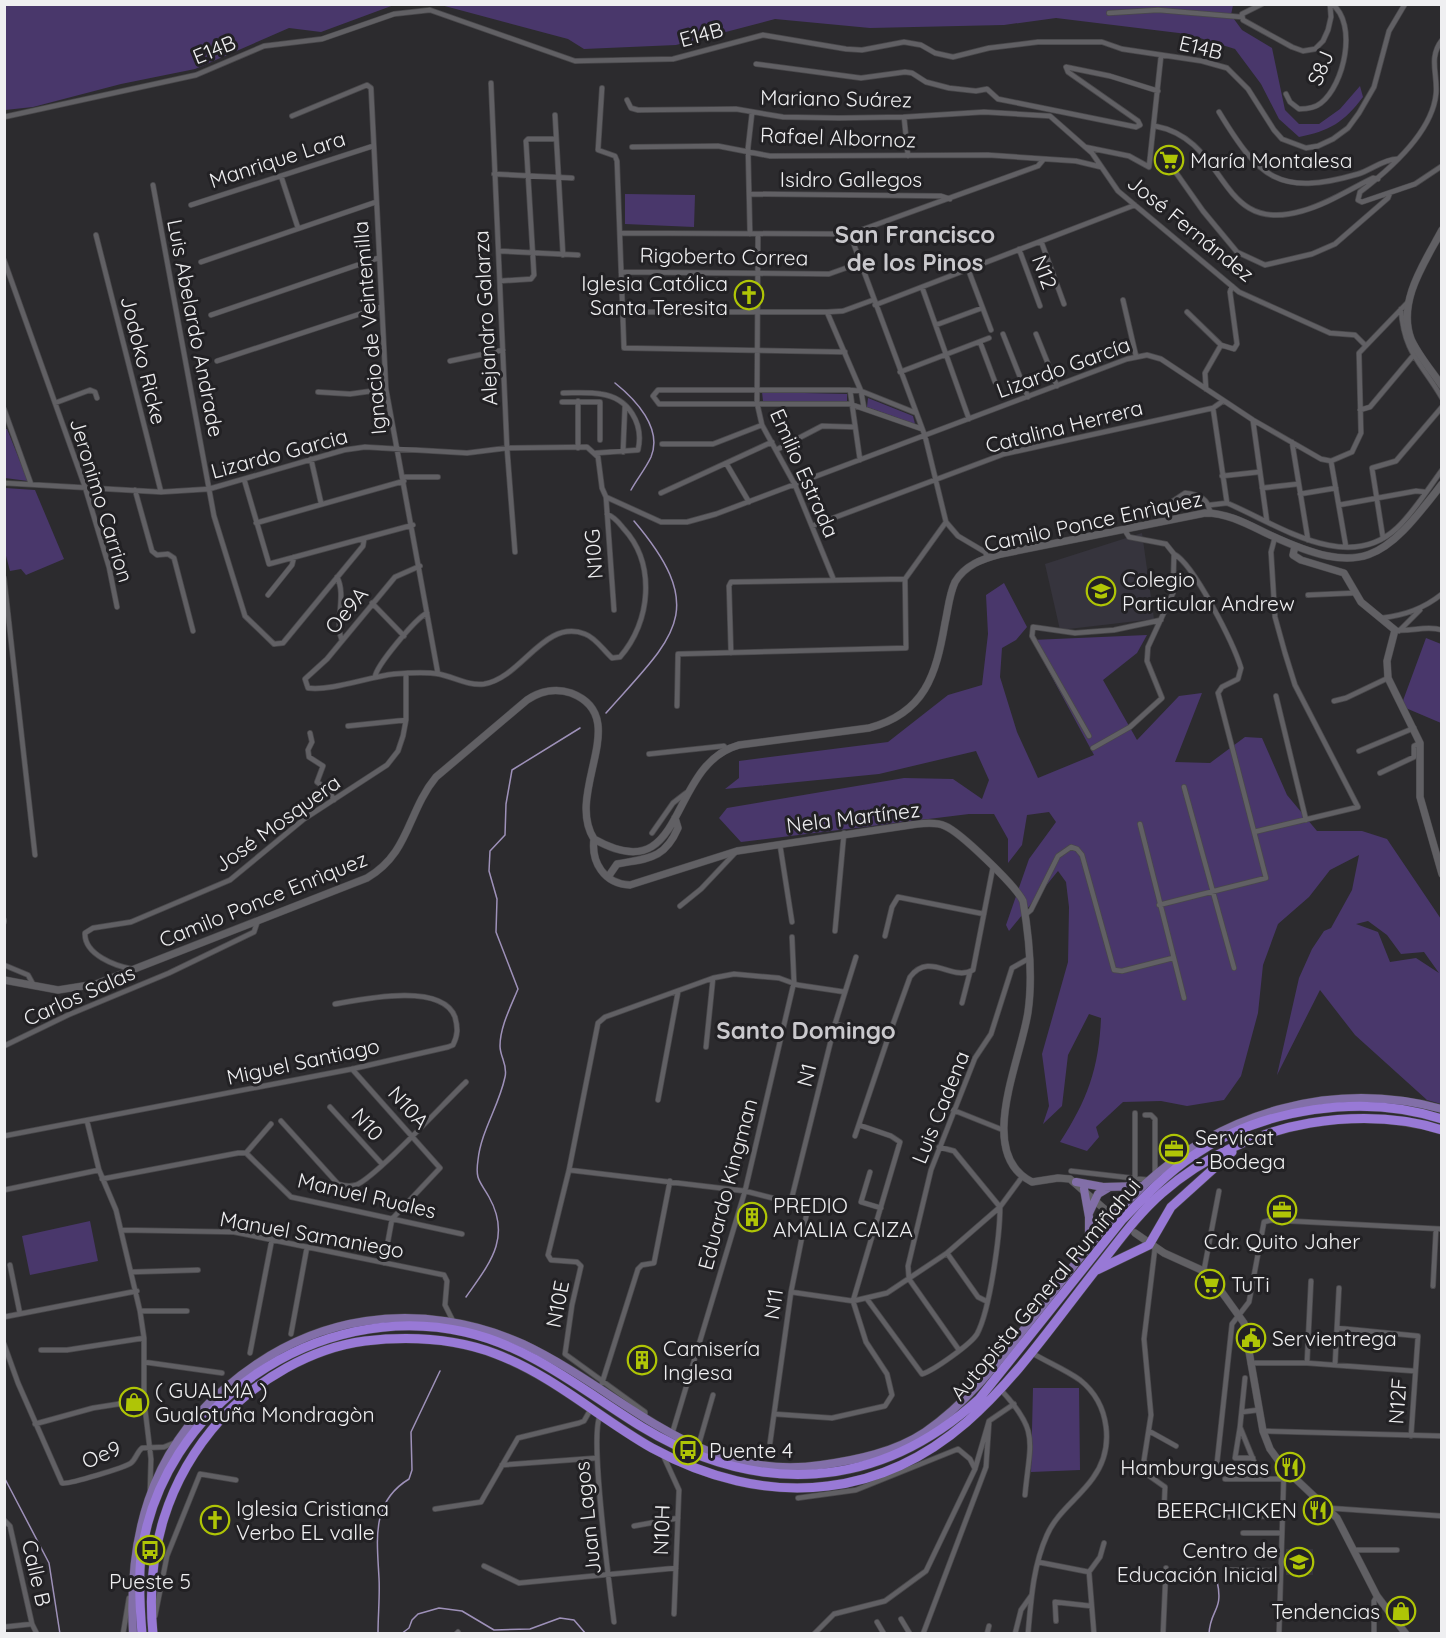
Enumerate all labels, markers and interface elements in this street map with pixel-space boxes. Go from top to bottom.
street label: E14B [676,16,726,52]
street label: E14B [189,29,239,69]
street label: E14B [1177,29,1225,65]
street label: S8J [1301,47,1339,89]
street label: Mariano Suárez [760,84,912,112]
street label: Rafael Albornoz [760,121,916,153]
street label: Manrique Lara [206,125,348,193]
supermarket icon: María Montalesa [1153,144,1185,176]
place label: María Montalesa [1190,147,1352,173]
street label: Isidro Gallegos [780,166,922,192]
street label: José Fernández [1122,169,1260,287]
street label: Luis Abelardo Andrade [162,217,230,439]
district label: San Francisco de los Pinos [835,219,995,277]
street label: Ignacio de Veintemilla [347,220,391,436]
street label: Alejandro Galarza [467,230,503,406]
street label: Rigoberto Correa [639,242,809,270]
street label: N12 [1027,251,1063,293]
place label: Iglesia Católica Santa Teresita [581,270,728,320]
church icon: Iglesia Católica Santa Teresita [733,279,765,311]
street label: Jodoko Ricke [115,293,173,427]
street label: Lizardo García [993,331,1133,403]
street label: Catalina Herrera [983,394,1145,458]
street label: Emilio Estrada [765,405,845,541]
street label: Jeronimo Carrion [65,415,139,585]
street label: Lizardo Garcia [208,422,350,484]
street label: Camilo Ponce Enrìquez [982,485,1204,557]
street label: N10G [578,528,608,580]
place label: Colegio Particular Andrew [1122,566,1295,616]
school or university icon: Colegio Particular Andrew [1085,575,1117,607]
street label: Oe9A [319,581,373,639]
street label: José Mosquera [209,769,345,877]
street label: Nela Martínez [785,796,921,838]
street label: Camilo Ponce Enrìquez [155,845,371,953]
street label: Carlos Salas [19,959,139,1031]
district label: Santo Domingo [716,1015,896,1045]
street label: Miguel Santiago [224,1032,382,1090]
street label: Luis Cadena [906,1047,974,1167]
street label: N1 [791,1061,821,1089]
street label: N10A [383,1080,435,1134]
street label: Eduardo Kingman [692,1096,762,1272]
street label: N10 [346,1102,390,1146]
place label: Servicat - Bodega [1195,1124,1285,1174]
office icon: Servicat - Bodega [1158,1133,1190,1165]
street label: Manuel Ruales [295,1166,439,1224]
street label: Autopista General Rumiñahui [944,1173,1146,1405]
place label: PREDIO AMALIA CAIZA [773,1192,913,1242]
office icon: Cdr. Quito Jaher [1266,1194,1298,1226]
building icon: PREDIO AMALIA CAIZA [736,1201,768,1233]
street label: Manuel Samaniego [218,1205,406,1263]
place label: Cdr. Quito Jaher [1204,1228,1360,1254]
supermarket icon: TuTi [1194,1268,1226,1300]
place label: TuTi [1231,1271,1270,1297]
street label: N10E [540,1278,574,1330]
street label: N11 [758,1287,788,1321]
public building icon: Servientrega [1235,1322,1267,1354]
place label: Servientrega [1272,1325,1397,1351]
place label: Camisería Inglesa [663,1335,760,1385]
building icon: Camisería Inglesa [626,1344,658,1376]
place label: ( GUALMA ) Gualotuña Mondragòn [155,1377,375,1427]
street label: N12F [1382,1377,1412,1425]
shop icon: ( GUALMA ) Gualotuña Mondragòn [118,1386,150,1418]
street label: Oe9 [78,1434,124,1474]
bus stop icon: Puente 4 [672,1434,704,1466]
place label: Puente 4 [709,1437,793,1463]
restaurant icon: Hamburguesas [1274,1451,1306,1483]
place label: Hamburguesas [1120,1454,1269,1480]
street label: Juan Lagos [568,1460,606,1576]
restaurant icon: BEERCHICKEN [1302,1494,1334,1526]
place label: Iglesia Cristiana Verbo EL valle [236,1495,389,1545]
place label: BEERCHICKEN [1156,1497,1297,1523]
church icon: Iglesia Cristiana Verbo EL valle [199,1504,231,1536]
street label: N10H [647,1504,675,1556]
bus stop icon: Pueste 5 [134,1534,166,1566]
street label: Calle B [17,1537,57,1609]
place label: Centro de Educación Inicial [1117,1537,1278,1587]
school or university icon: Centro de Educación Inicial [1283,1546,1315,1578]
place label: Pueste 5 [109,1568,191,1594]
shop icon: Tendencias [1385,1595,1417,1627]
place label: Tendencias [1271,1598,1380,1624]

